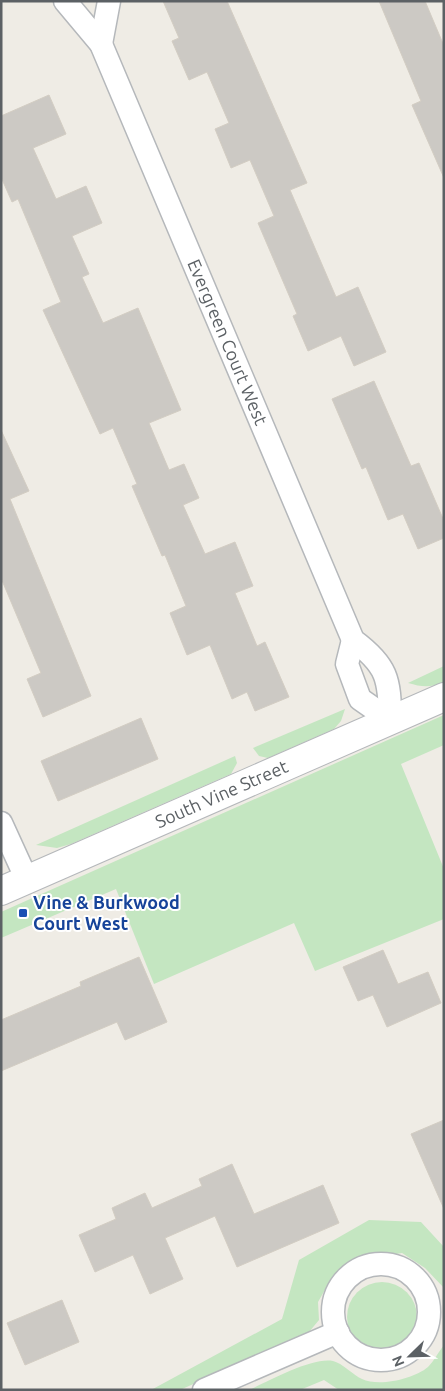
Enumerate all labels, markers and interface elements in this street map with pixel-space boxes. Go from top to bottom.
street label: Evergreen Court West [184,256,272,428]
street label: South Vine Street [152,756,291,831]
place label: Vine & Burkwood Court West [33,892,180,933]
marker: Vine & Burkwood Court West [17,907,29,919]
north arrow [385,1331,435,1381]
text: N [389,1353,407,1369]

